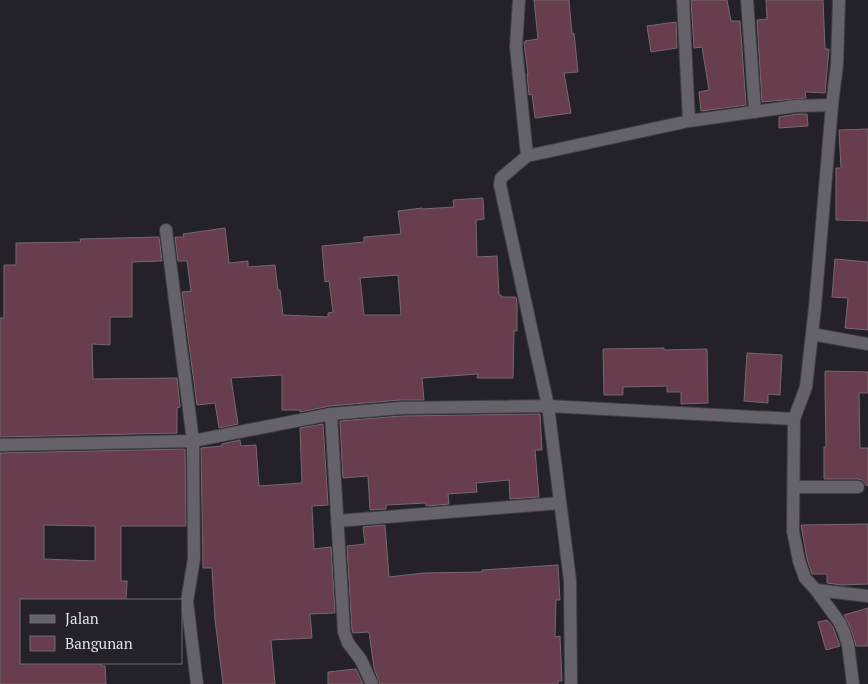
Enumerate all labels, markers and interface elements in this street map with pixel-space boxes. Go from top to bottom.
legend [20,599,182,664]
text: Jalan [65,608,99,628]
text: Bangunan [65,633,133,653]

